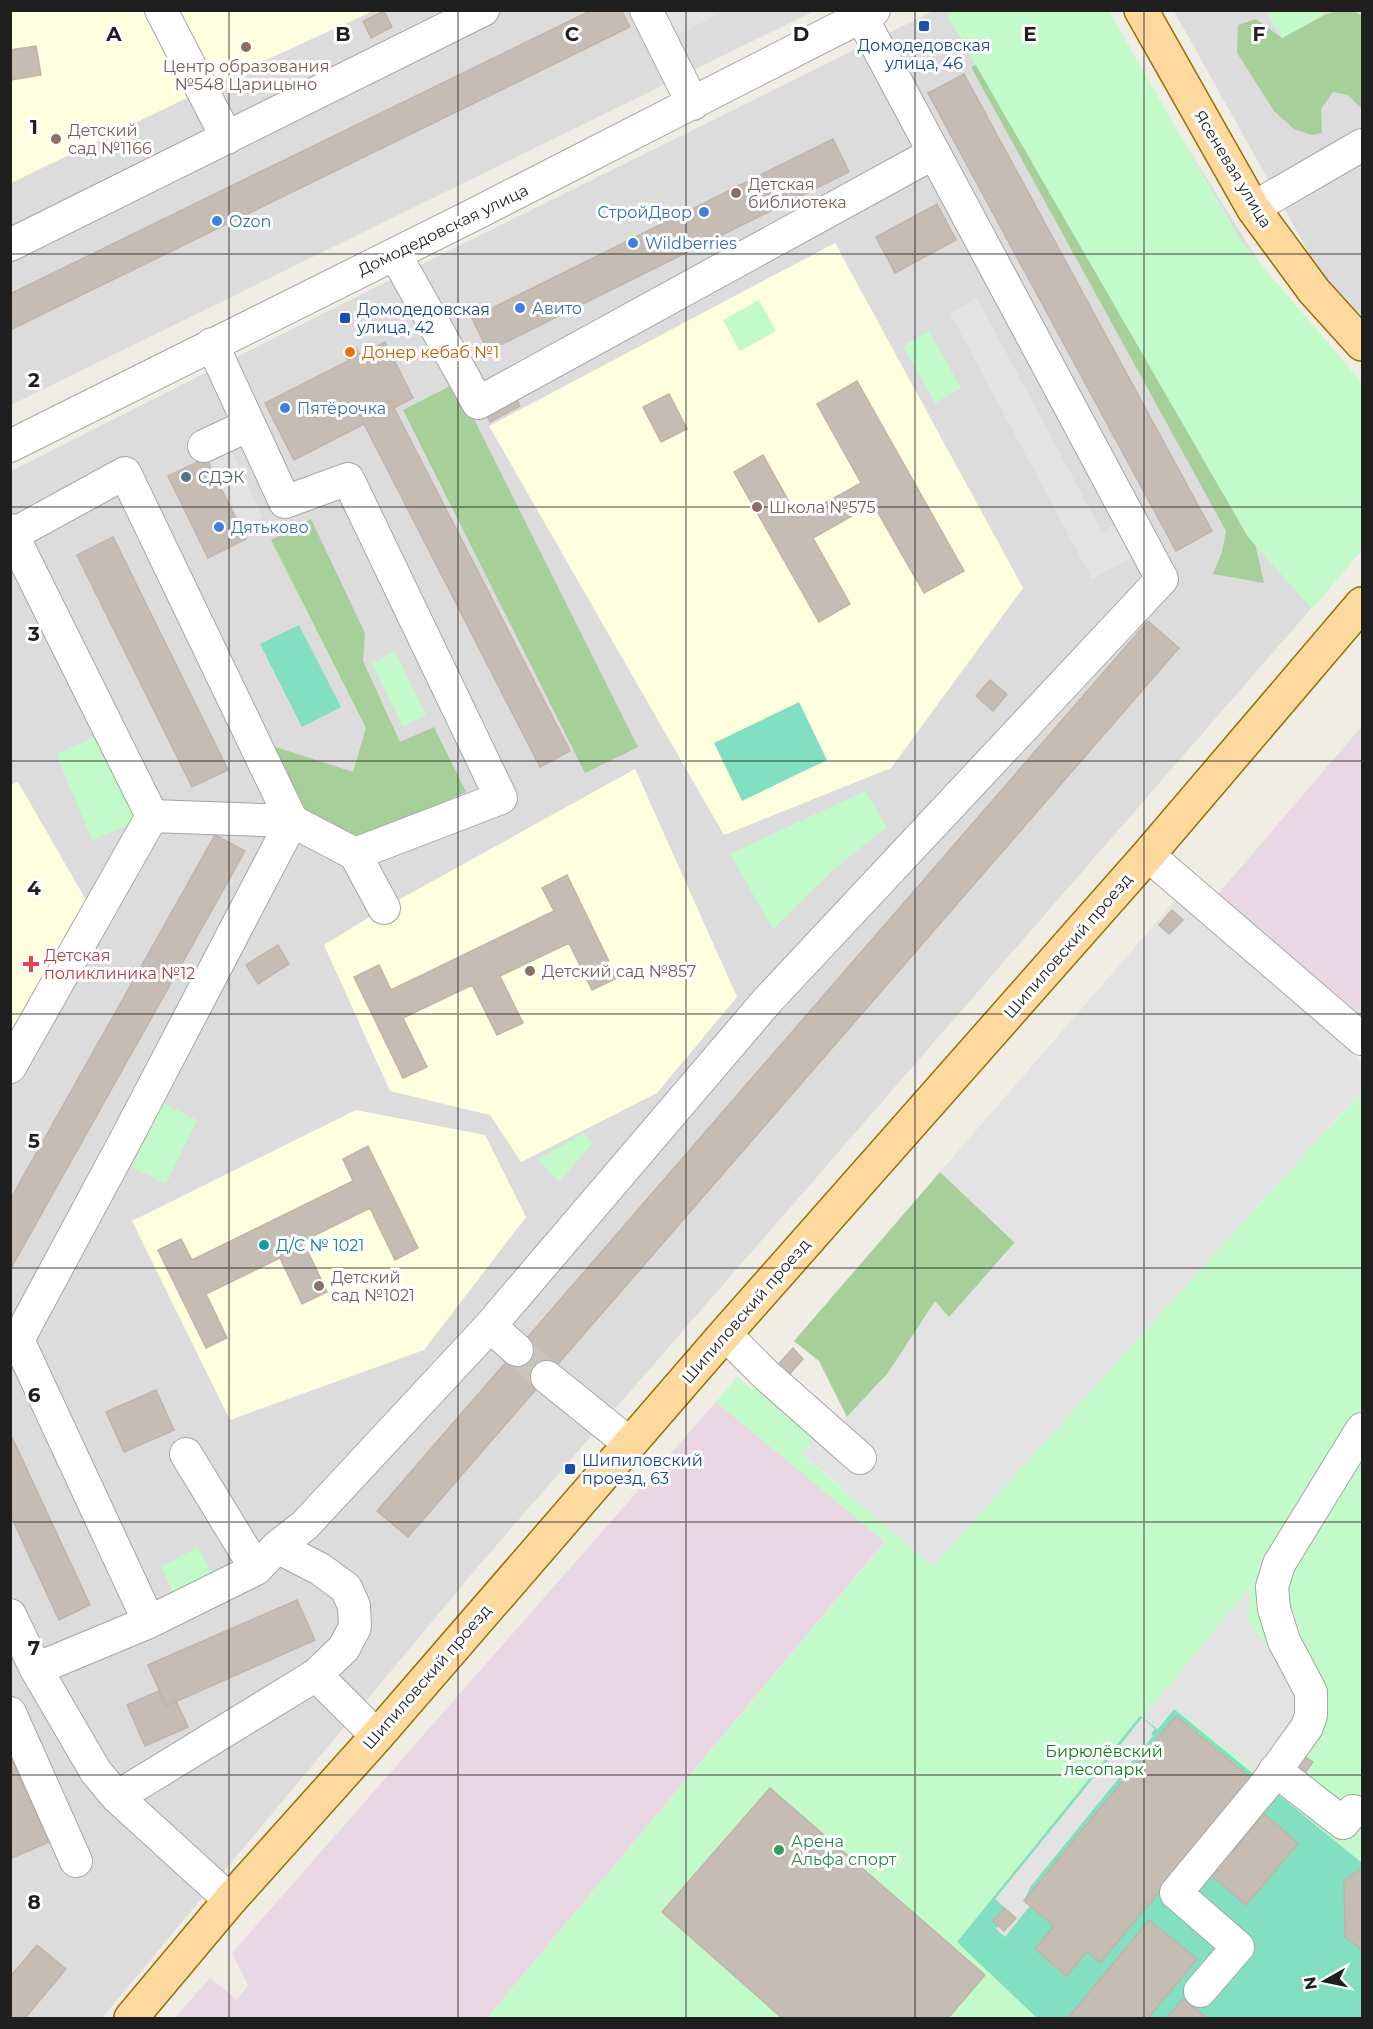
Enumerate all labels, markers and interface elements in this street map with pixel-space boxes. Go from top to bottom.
marker: Домодедовская улица, 46 [917,19,931,33]
text: A [105,22,122,46]
text: B [335,22,351,46]
text: C [565,22,580,46]
text: D [793,22,809,46]
text: E [1023,22,1037,46]
text: F [1253,22,1266,46]
place label: Домодедовская улица, 46 [857,36,991,73]
marker: Центр образования №548 Царицыно [239,40,253,54]
place label: Центр образования №548 Царицыно [163,57,329,94]
street label: Ясеневая улица [1190,107,1276,231]
text: 1 [30,115,38,139]
place label: Детский сад №1166 [68,121,152,158]
marker: Детский сад №1166 [49,132,63,146]
place label: Детская библиотека [748,175,847,212]
street label: Домодедовская улица [355,180,531,280]
marker: Детская библиотека [729,186,743,200]
place label: СтройДвор [597,203,692,222]
marker: СтройДвор [697,205,711,219]
place label: Ozon [229,212,271,231]
marker: Ozon [210,214,224,228]
place label: Wildberries [645,234,737,253]
marker: Wildberries [626,236,640,250]
place label: Авито [532,299,582,318]
place label: Домодедовская улица, 42 [356,300,490,337]
marker: Авито [513,301,527,315]
marker: Домодедовская улица, 42 [338,311,352,325]
place label: Донер кебаб №1 [362,343,499,362]
marker: Донер кебаб №1 [343,345,357,359]
text: 2 [28,368,40,392]
place label: Пятёрочка [297,399,386,418]
marker: Пятёрочка [278,401,292,415]
place label: СДЭК [198,468,244,487]
marker: СДЭК [179,470,193,484]
place label: Школа №575 [769,498,876,517]
marker: Школа №575 [750,500,764,514]
place label: Дятьково [231,518,309,537]
marker: Дятьково [212,520,226,534]
text: 3 [27,622,40,646]
street label: Шипиловский проезд [1000,870,1136,1022]
text: 4 [27,876,41,900]
place label: Детская поликлиника №12 [44,946,195,983]
marker: Детская поликлиника №12 [22,955,40,973]
place label: Детский сад №857 [542,962,696,981]
marker: Детский сад №857 [523,964,537,978]
text: 5 [28,1129,40,1153]
street label: Шипиловский проезд [678,1235,814,1387]
place label: Д/C № 1021 [276,1236,364,1255]
marker: Д/C № 1021 [257,1238,271,1252]
place label: Детский сад №1021 [331,1268,415,1305]
marker: Детский сад №1021 [312,1279,326,1293]
text: 6 [28,1383,41,1407]
place label: Шипиловский проезд, 63 [582,1451,703,1488]
marker: Шипиловский проезд, 63 [563,1462,577,1476]
street label: Шипиловский проезд [359,1601,495,1753]
text: 7 [28,1636,40,1660]
park label: Бирюлёвский лесопарк [1045,1742,1163,1779]
place label: Арена Альфа спорт [791,1832,897,1869]
marker: Арена Альфа спорт [772,1843,786,1857]
text: 8 [27,1890,41,1914]
north arrow [1295,1951,1355,2011]
text: N [1300,1975,1321,1991]

